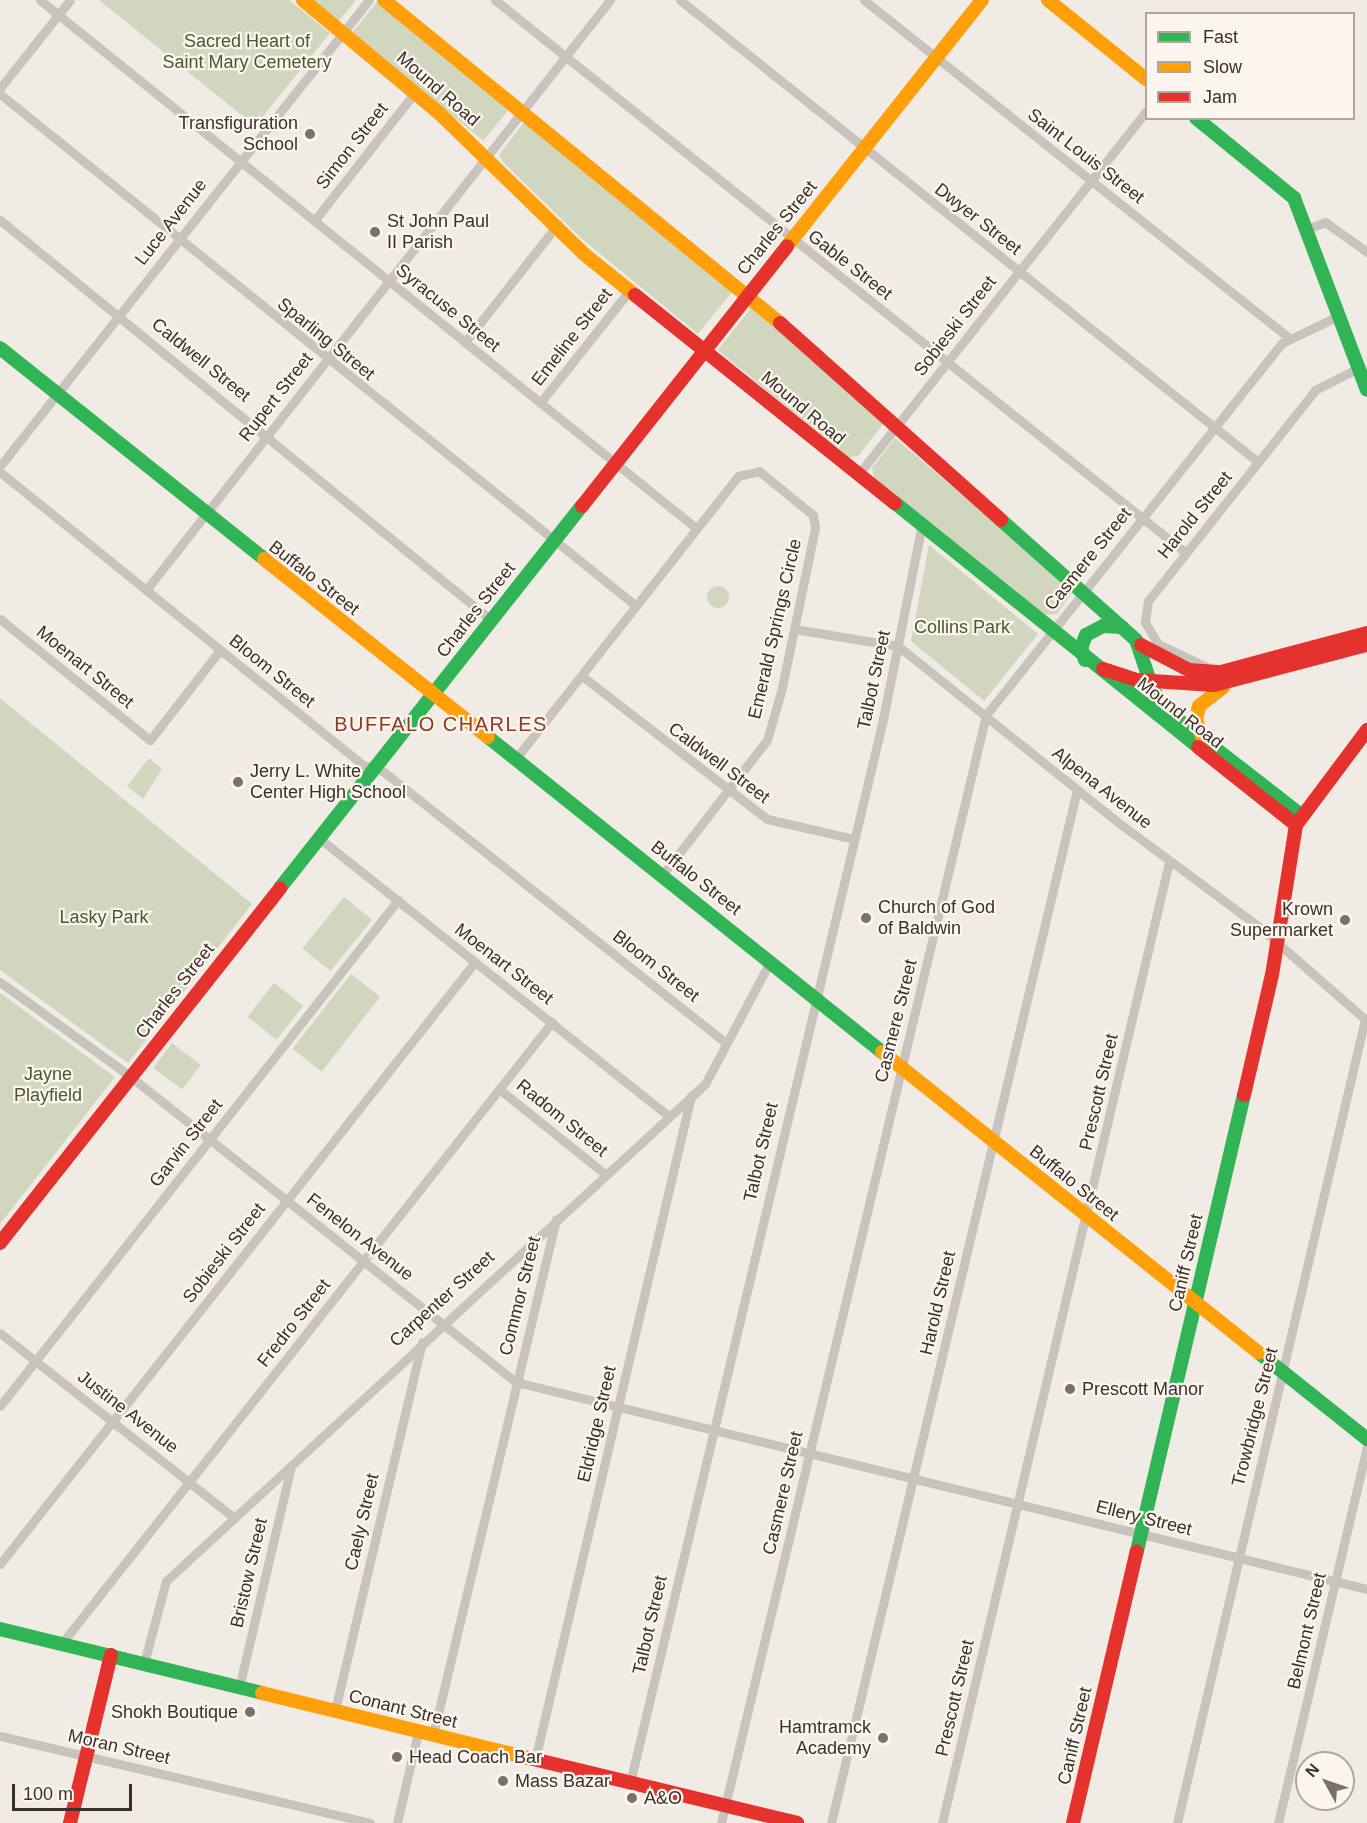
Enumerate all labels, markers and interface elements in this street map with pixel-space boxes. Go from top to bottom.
legend [1145,12,1355,120]
text: Fast [1203,27,1238,47]
park label: Sacred Heart of Saint Mary Cemetery [162,31,332,74]
street label: Mound Road [392,47,484,131]
text: Slow [1203,57,1242,77]
text: Jam [1203,87,1237,107]
street label: Simon Street [311,98,393,194]
street label: Saint Louis Street [1023,104,1149,208]
place label: Transfiguration School [179,113,298,156]
marker: Transfiguration School [303,127,317,141]
street label: Luce Avenue [130,174,212,270]
street label: Charles Street [732,176,822,280]
street label: Dwyer Street [930,178,1026,260]
place label: St John Paul II Parish [387,211,489,254]
marker: St John Paul II Parish [368,225,382,239]
street label: Gable Street [804,225,896,305]
street label: Syracuse Street [391,259,505,357]
street label: Sobieski Street [909,272,1001,380]
street label: Emeline Street [527,284,617,390]
street label: Sparling Street [273,293,379,385]
street label: Caldwell Street [147,314,255,406]
street label: Rupert Street [235,348,317,446]
street label: Mound Road [757,367,849,449]
street label: Harold Street [1153,467,1237,563]
street label: Casmere Street [1040,503,1136,615]
street label: Buffalo Street [265,536,363,620]
street label: Emerald Springs Circle [744,537,806,721]
street label: Charles Street [432,558,520,662]
park label: Collins Park [914,616,1010,638]
street label: Moenart Street [32,621,138,713]
street label: Talbot Street [853,628,895,732]
street label: Bloom Street [225,630,319,712]
street label: Mound Road [1133,673,1227,753]
district label: BUFFALO CHARLES [334,712,548,736]
street label: Caldwell Street [664,718,774,808]
street label: Alpena Avenue [1047,742,1157,834]
place label: Jerry L. White Center High School [250,761,406,804]
marker: Jerry L. White Center High School [231,775,245,789]
street label: Buffalo Street [647,836,745,920]
place label: Church of God of Baldwin [878,897,995,940]
place label: Krown Supermarket [1230,899,1333,942]
park label: Lasky Park [59,906,149,928]
marker: Church of God of Baldwin [859,911,873,925]
marker: Krown Supermarket [1338,913,1352,927]
street label: Moenart Street [450,919,558,1009]
street label: Bloom Street [608,925,704,1007]
street label: Charles Street [131,939,219,1043]
street label: Casmere Street [870,957,922,1085]
street label: Prescott Street [1075,1032,1123,1152]
park label: Jayne Playfield [14,1064,82,1106]
street label: Radom Street [512,1075,612,1161]
street label: Garvin Street [145,1095,227,1191]
street label: Talbot Street [739,1100,783,1204]
street label: Buffalo Street [1025,1140,1123,1226]
street label: Fenelon Avenue [302,1188,418,1286]
street label: Sobieski Street [178,1199,270,1307]
street label: Caniff Street [1164,1212,1208,1314]
street label: Commor Street [495,1234,545,1358]
street label: Carpenter Street [385,1246,499,1352]
street label: Harold Street [916,1249,960,1357]
street label: Fredro Street [253,1275,335,1371]
street label: Trowbridge Street [1227,1345,1283,1489]
street label: Eldridge Street [573,1364,621,1484]
street label: Justine Avenue [73,1366,183,1458]
place label: Prescott Manor [1082,1378,1204,1400]
marker: Prescott Manor [1063,1382,1077,1396]
street label: Casmere Street [758,1429,808,1557]
street label: Caely Street [340,1471,384,1573]
street label: Ellery Street [1094,1496,1194,1540]
street label: Bristow Street [226,1516,272,1630]
street label: Belmont Street [1283,1571,1331,1691]
street label: Talbot Street [628,1573,672,1677]
street label: Prescott Street [931,1638,979,1758]
street label: Conant Street [347,1685,459,1733]
street label: Caniff Street [1053,1685,1097,1787]
place label: Shokh Boutique [111,1701,238,1723]
marker: Shokh Boutique [243,1705,257,1719]
place label: Hamtramck Academy [779,1717,871,1760]
street label: Moran Street [66,1725,172,1769]
marker: Hamtramck Academy [876,1731,890,1745]
place label: Head Coach Bar [409,1746,542,1768]
marker: Head Coach Bar [390,1750,404,1764]
north arrow [1295,1751,1355,1811]
text: N [1302,1761,1323,1780]
place label: Mass Bazar [515,1770,610,1792]
scale bar [15,1772,135,1810]
marker: Mass Bazar [496,1774,510,1788]
text: 100 m [23,1784,73,1804]
place label: A&O [644,1787,682,1809]
marker: A&O [625,1791,639,1805]

